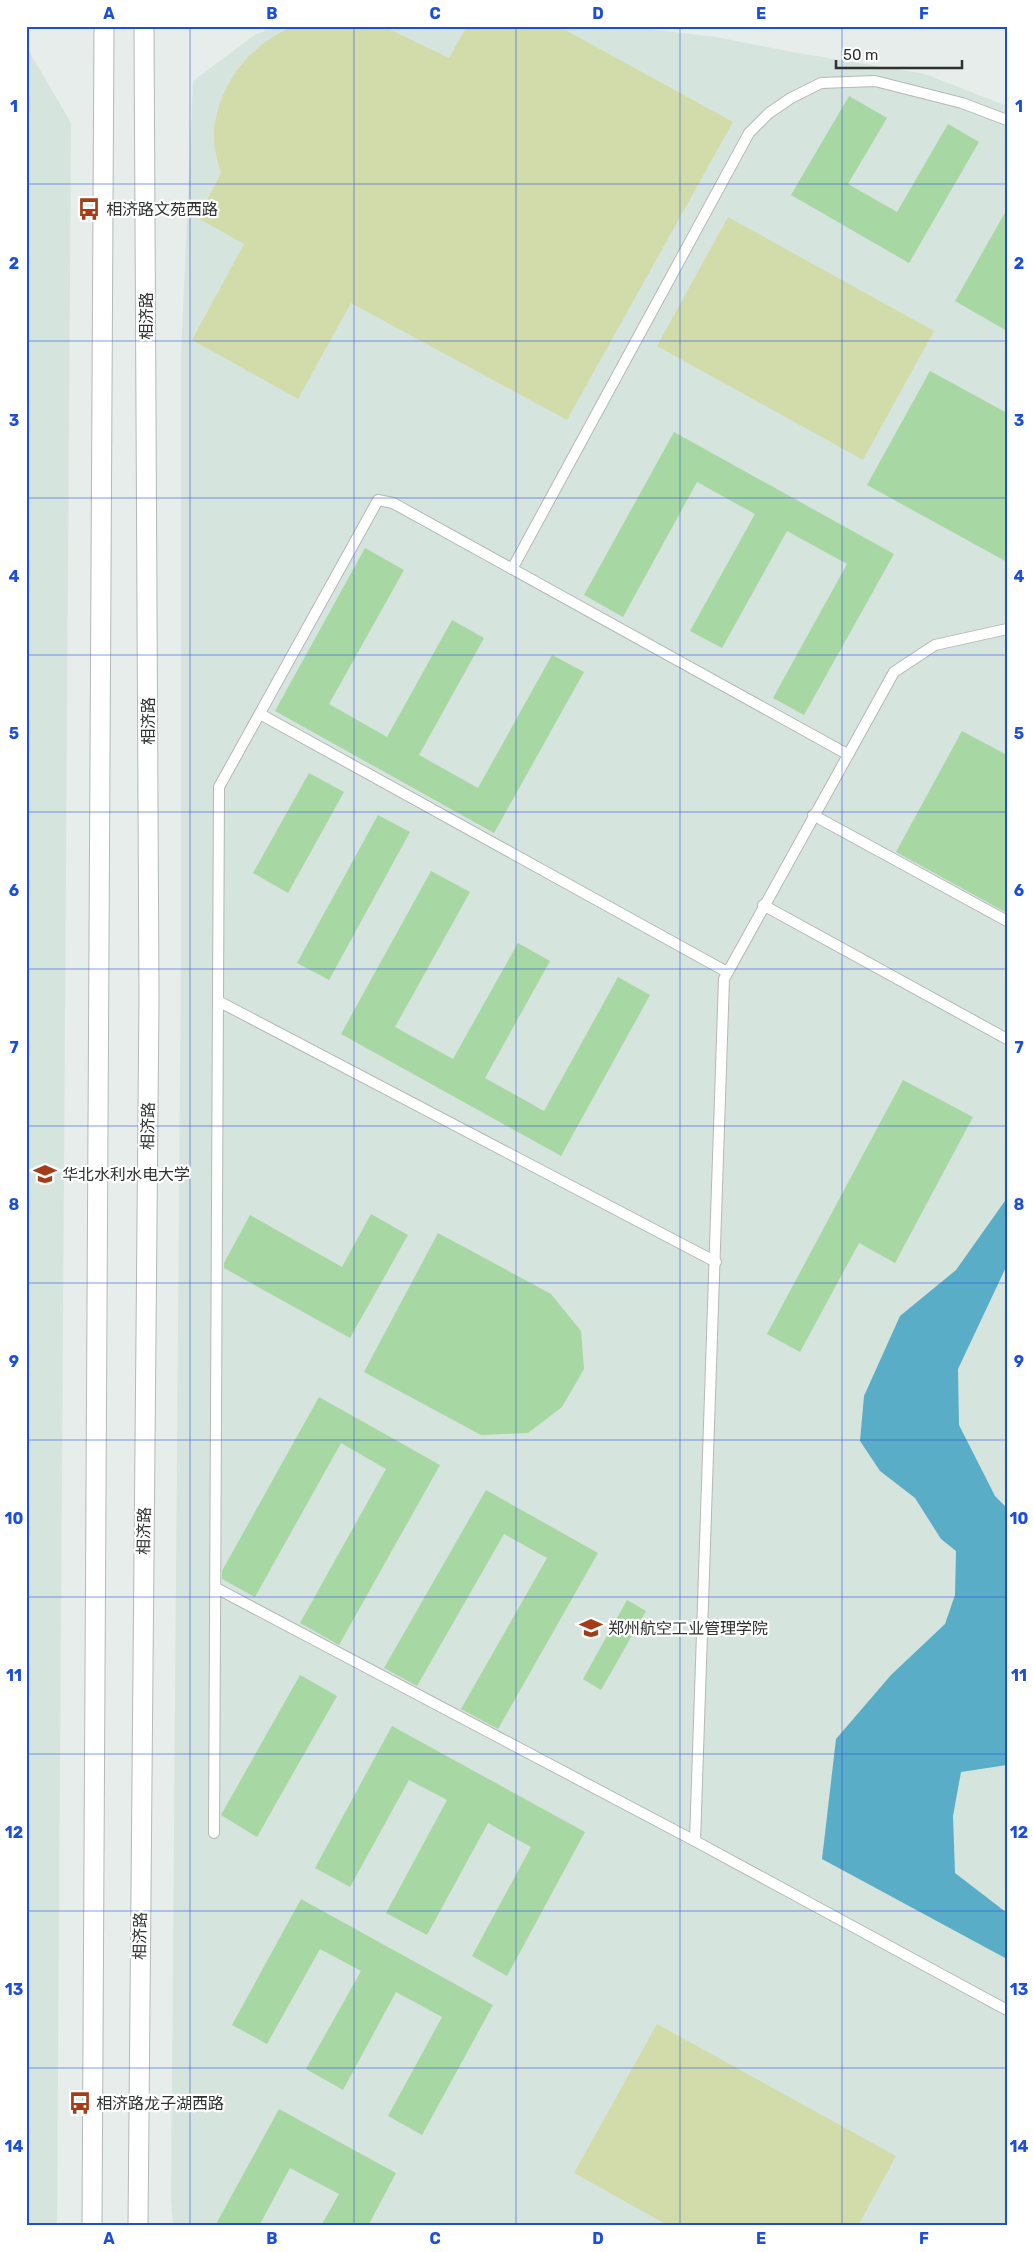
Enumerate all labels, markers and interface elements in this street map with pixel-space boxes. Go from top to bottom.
text: A [103,4,115,23]
text: B [266,4,278,23]
text: C [429,4,441,23]
text: D [592,4,604,23]
text: E [756,4,766,23]
text: F [919,4,929,23]
scale bar [836,38,962,70]
text: 50 m [843,46,878,64]
text: 1 [10,97,18,116]
text: 1 [1015,97,1023,116]
bus stop icon: 相济路文苑西路 [76,196,102,222]
place label: 相济路文苑西路 [106,200,218,219]
text: 2 [9,254,19,273]
text: 2 [1014,254,1024,273]
street label: 相济路 [137,292,156,340]
text: 3 [9,411,19,430]
text: 3 [1014,411,1024,430]
text: 4 [9,567,20,586]
text: 4 [1014,567,1025,586]
street label: 相济路 [139,697,158,745]
text: 5 [9,724,19,743]
text: 5 [1014,724,1024,743]
text: 6 [9,881,19,900]
text: 6 [1014,881,1024,900]
text: 7 [9,1038,19,1057]
text: 7 [1014,1038,1024,1057]
street label: 相济路 [138,1102,158,1150]
school or university icon: 华北水利水电大学 [32,1161,58,1187]
place label: 华北水利水电大学 [62,1165,190,1184]
text: 8 [9,1195,20,1214]
text: 8 [1014,1195,1025,1214]
text: 9 [9,1352,19,1371]
text: 9 [1014,1352,1024,1371]
street label: 相济路 [134,1507,154,1555]
text: 10 [5,1509,24,1528]
text: 10 [1010,1509,1029,1528]
school or university icon: 郑州航空工业管理学院 [578,1615,604,1641]
place label: 郑州航空工业管理学院 [608,1619,768,1638]
text: 11 [6,1666,22,1685]
text: 11 [1011,1666,1027,1685]
text: 12 [5,1823,23,1842]
text: 12 [1010,1823,1028,1842]
street label: 相济路 [130,1912,150,1960]
text: 13 [5,1980,23,1999]
text: 13 [1010,1980,1028,1999]
bus stop icon: 相济路龙子湖西路 [67,2090,93,2116]
place label: 相济路龙子湖西路 [96,2094,224,2113]
text: 14 [5,2137,24,2156]
text: 14 [1010,2137,1029,2156]
text: A [103,2229,115,2248]
text: B [266,2229,278,2248]
text: C [429,2229,441,2248]
text: D [592,2229,604,2248]
text: E [756,2229,766,2248]
text: F [919,2229,929,2248]

